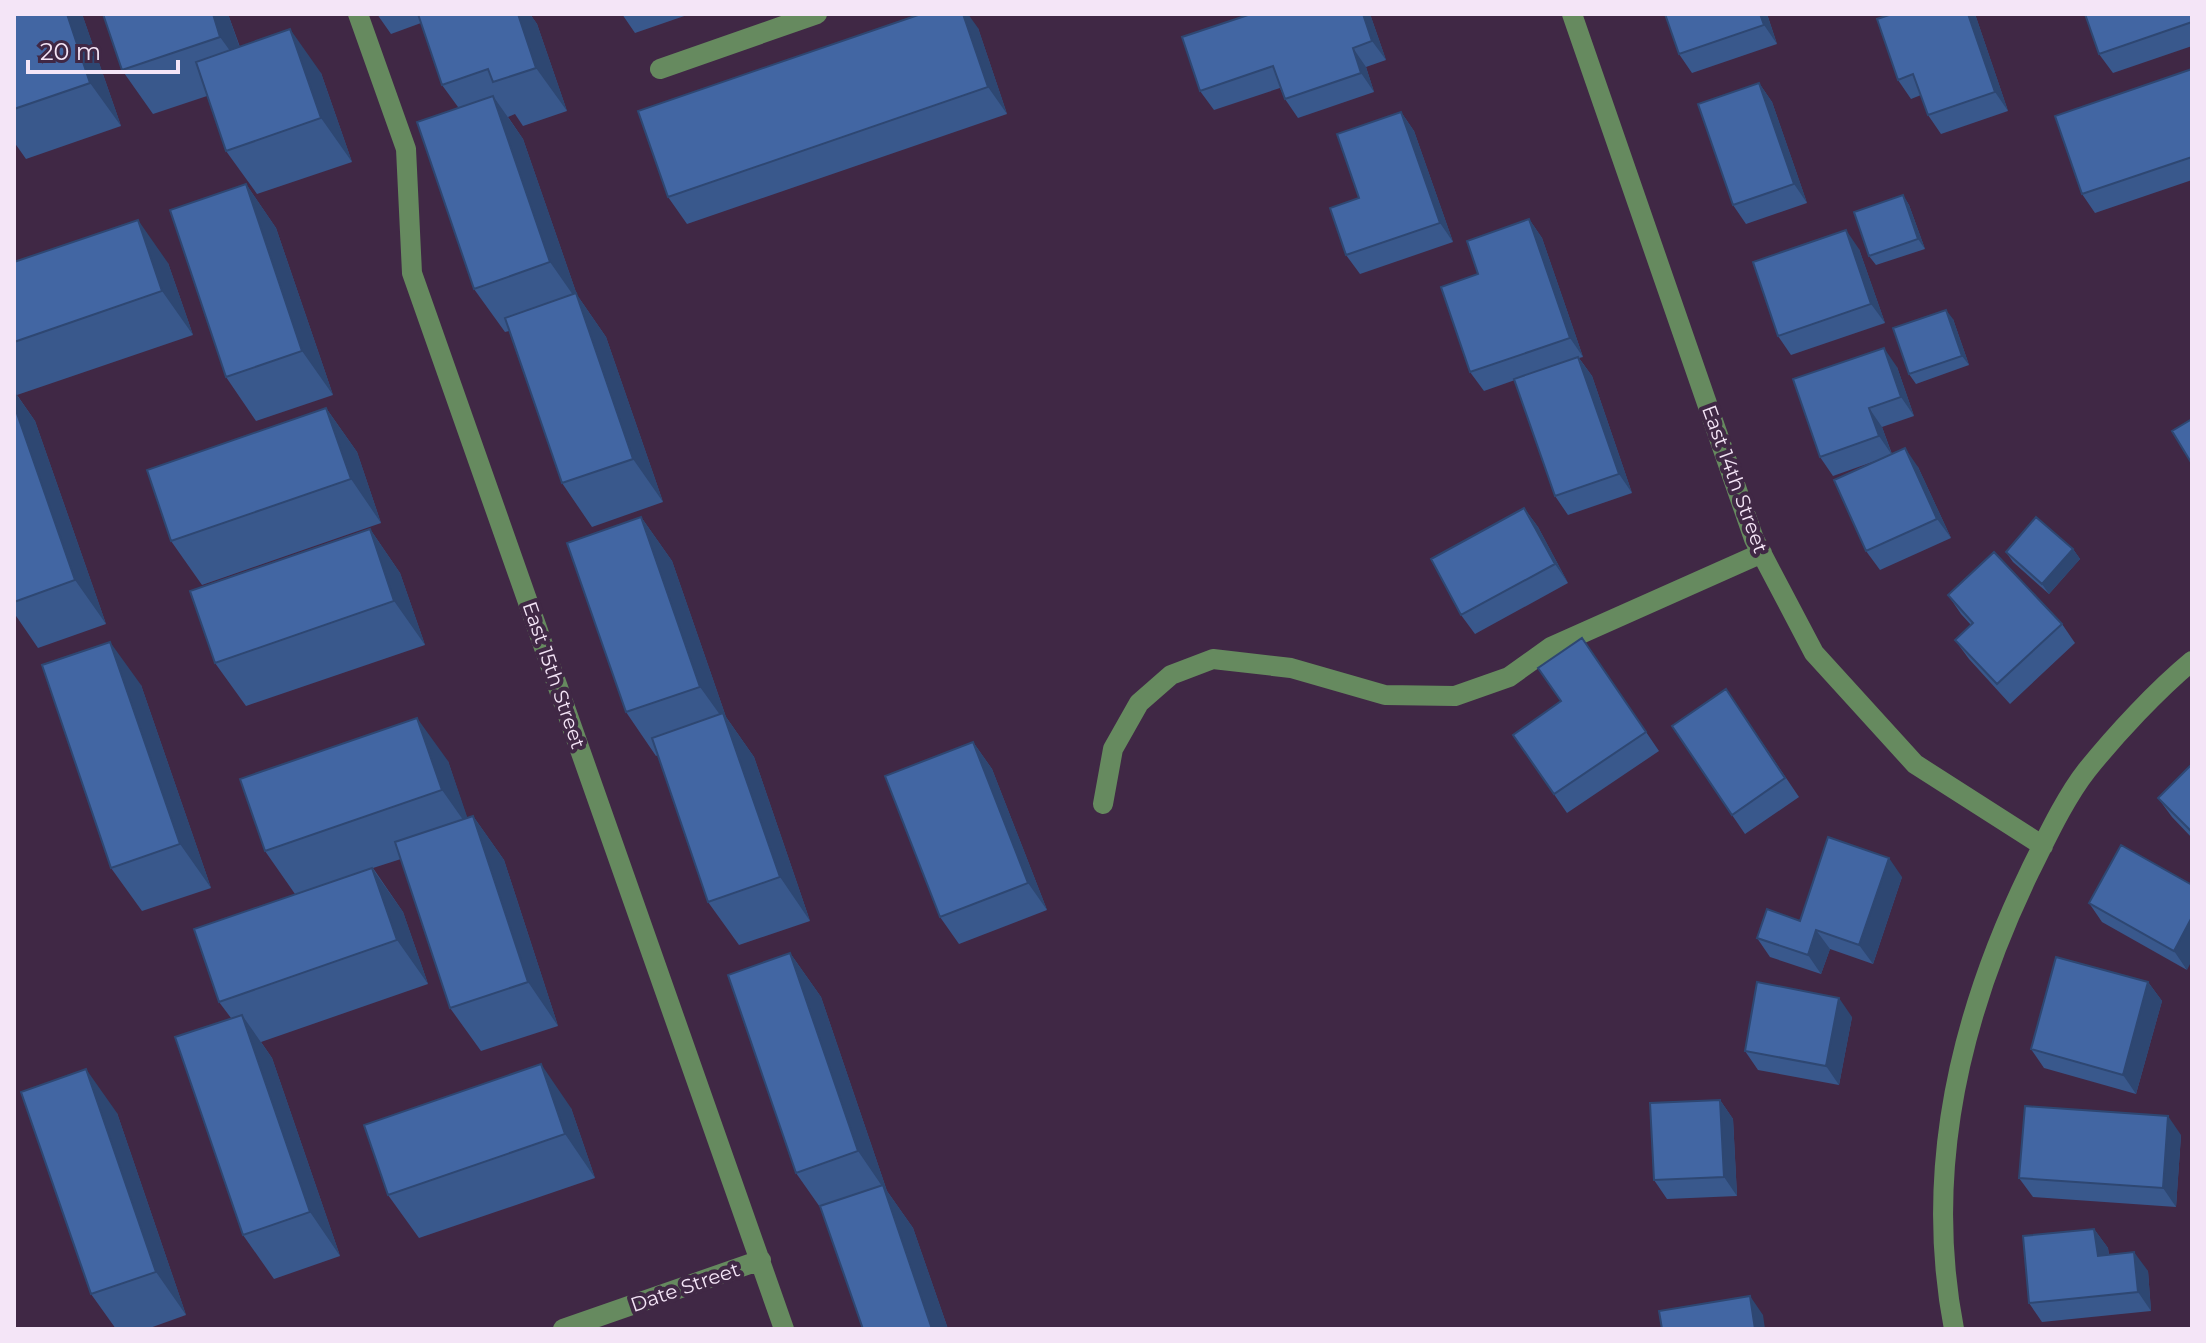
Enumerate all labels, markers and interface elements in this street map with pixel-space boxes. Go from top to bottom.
scale bar [28,24,178,74]
text: 20 m [40,37,101,66]
street label: East 14th Street [1697,402,1773,556]
street label: East 15th Street [518,598,590,752]
street label: Date Street [627,1257,743,1317]

